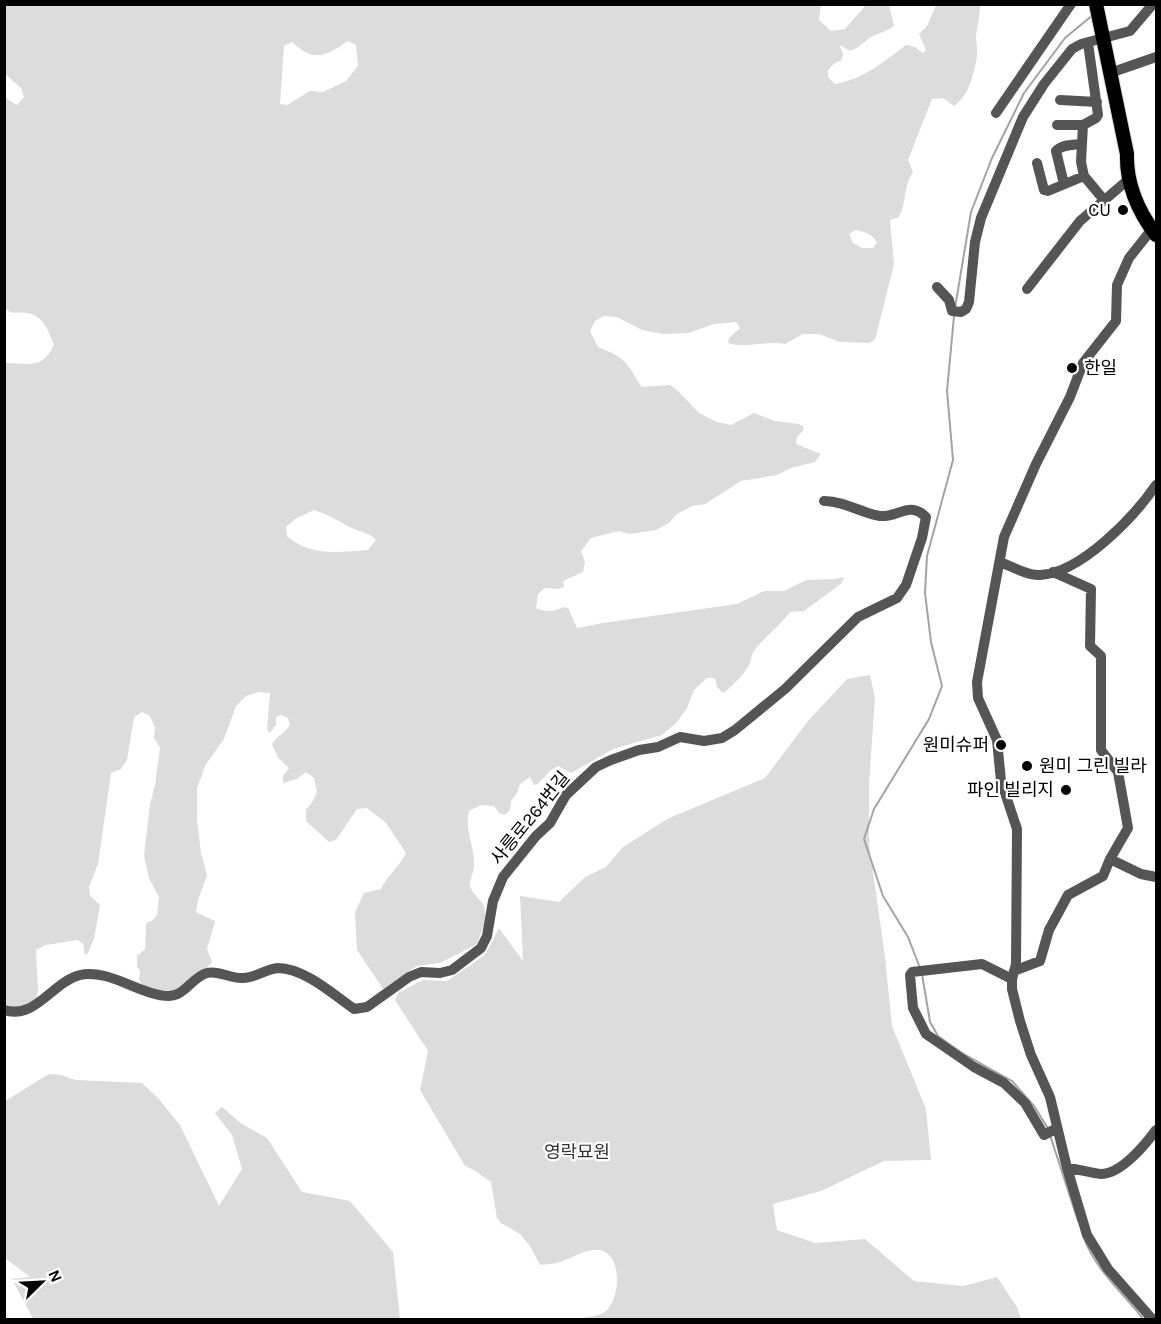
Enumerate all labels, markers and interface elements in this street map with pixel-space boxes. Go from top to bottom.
place label: CU [1088,199,1111,221]
marker: CU [1116,203,1130,217]
place label: 한일 [1084,357,1117,379]
marker: 한일 [1065,361,1079,375]
place label: 원미슈퍼 [923,734,989,756]
marker: 원미슈퍼 [994,738,1008,752]
place label: 원미 그린 빌라 [1039,755,1147,777]
marker: 원미 그린 빌라 [1020,759,1034,773]
street label: 사릉로264번길 [486,767,574,869]
place label: 파인 빌리지 [967,779,1054,801]
marker: 파인 빌리지 [1059,783,1073,797]
park label: 영락묘원 [544,1141,610,1163]
north arrow [12,1252,72,1312]
text: N [44,1267,66,1285]

